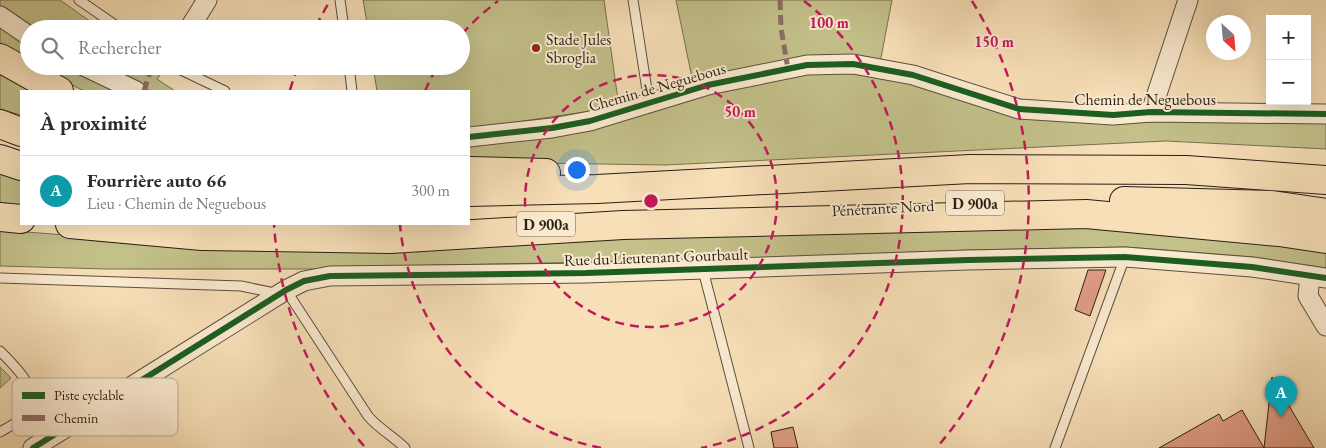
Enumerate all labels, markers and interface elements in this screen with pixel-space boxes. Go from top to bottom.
text: 100 m [809,13,849,32]
north arrow [1206,15,1251,60]
map controls [1266,15,1311,105]
button: + [1266,15,1311,60]
search box [20,20,470,75]
place label: Stade Jules Sbroglia [546,29,612,68]
text: 150 m [974,32,1014,51]
icon: search [38,34,66,62]
text: Rechercher [78,35,161,60]
marker: Stade Jules Sbroglia [530,42,542,54]
street label: Chemin de Neguebous [586,57,728,117]
button: − [1266,60,1311,105]
street label: Chemin de Neguebous [1074,89,1216,110]
text: 50 m [724,102,756,121]
text: À proximité [40,109,147,136]
your location [564,157,590,183]
text: Fourrière auto 66 [87,168,226,193]
text: A [50,180,62,201]
text: 300 m [411,180,450,201]
road number: D 900a [946,190,1004,216]
centre of rings [642,192,660,210]
text: Lieu · Chemin de Neguebous [87,193,266,214]
street label: Pénétrante Nord [831,195,936,221]
road number: D 900a [517,212,575,236]
street label: Rue du Lieutenant Gourbault [563,243,749,271]
pin: A [1265,376,1297,417]
legend [12,378,178,436]
text: Piste cyclable [54,386,125,404]
text: Chemin [54,409,99,427]

